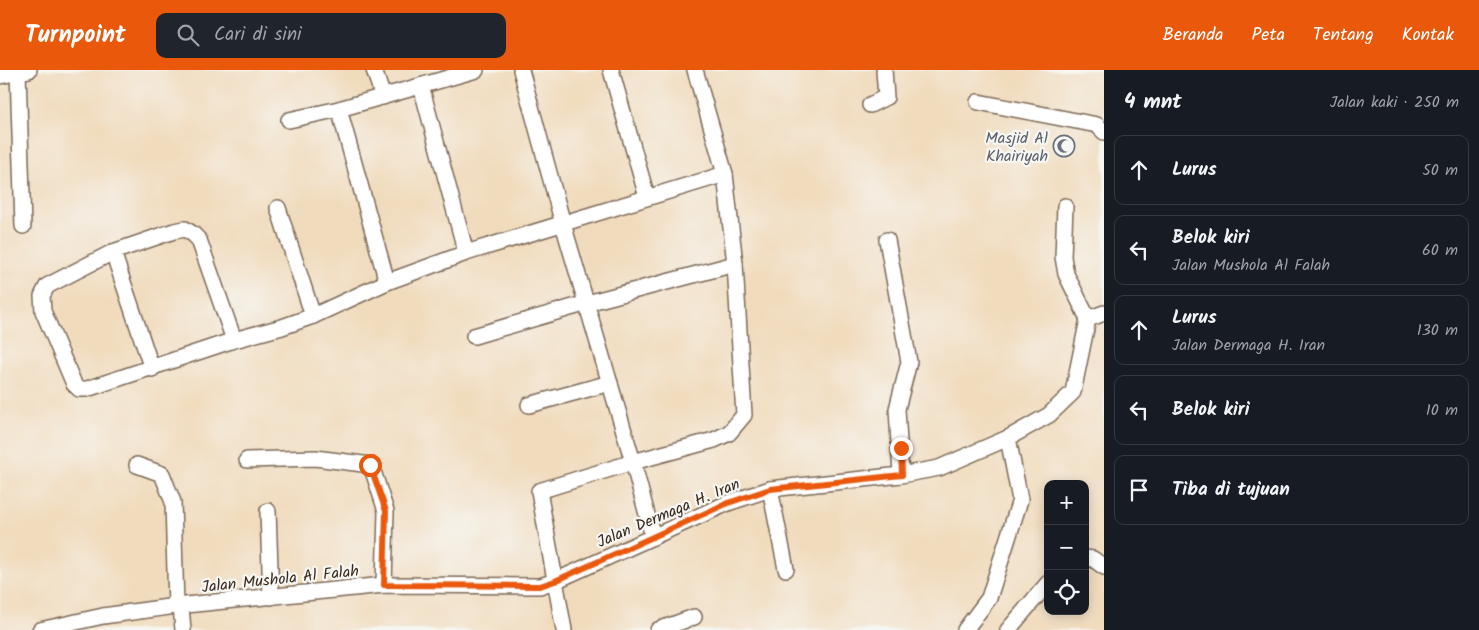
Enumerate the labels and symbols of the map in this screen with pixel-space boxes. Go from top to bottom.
place label: Masjid Al Khairiyah [985,126,1048,169]
mosque icon: Masjid Al Khairiyah [1052,134,1076,158]
route end [890,437,913,460]
route start [359,454,382,477]
street label: Jalan Dermaga H. Iran [593,472,744,555]
street label: Jalan Mushola Al Falah [200,559,360,600]

